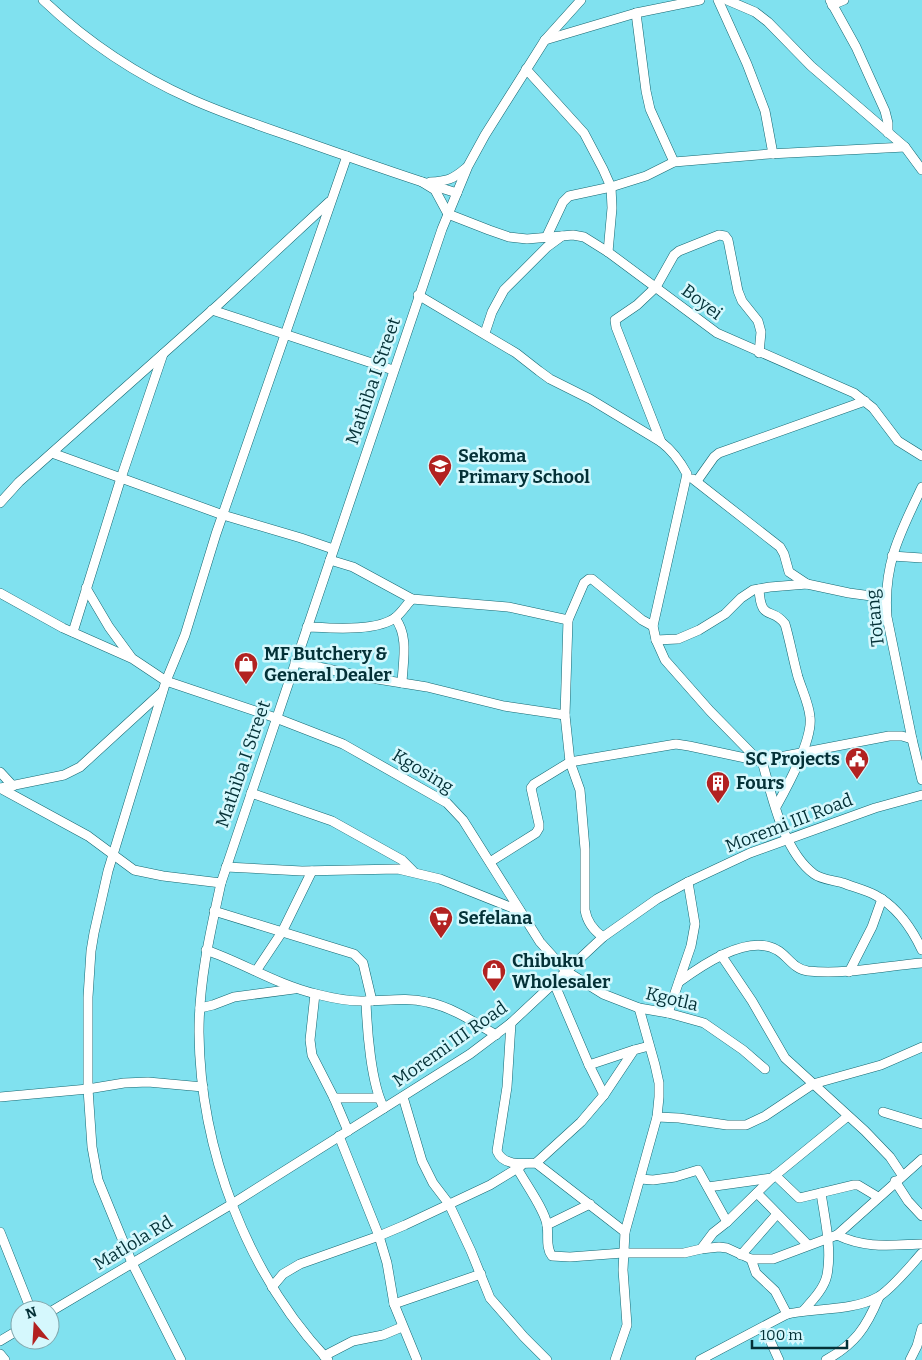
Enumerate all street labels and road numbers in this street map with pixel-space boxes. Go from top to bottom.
street label: Boyei [677,279,727,325]
street label: Mathiba I Street [341,314,405,448]
street label: Totang [861,588,889,648]
street label: Mathiba I Street [211,697,275,831]
street label: Kgosing [388,744,458,798]
street label: Moremi III Road [722,789,856,857]
street label: Kgotla [644,982,701,1016]
street label: Moremi III Road [389,996,512,1092]
street label: Matlola Rd [90,1211,177,1275]

